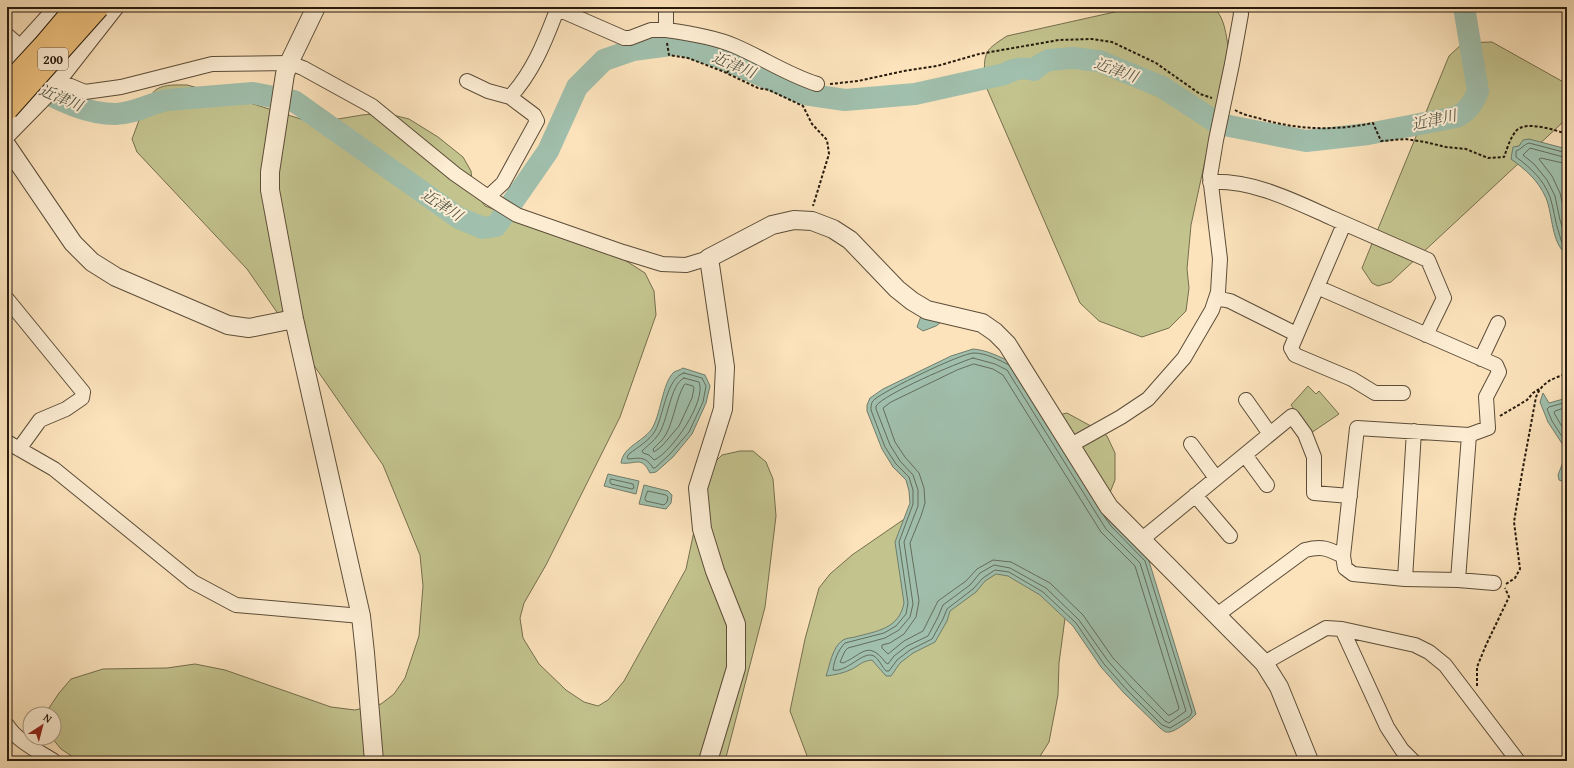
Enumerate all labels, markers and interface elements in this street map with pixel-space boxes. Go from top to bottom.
water label: 近津川 [709,46,761,84]
road number: 200 [38,48,68,70]
water label: 近津川 [1091,52,1143,88]
water label: 近津川 [36,79,88,117]
water label: 近津川 [1410,104,1460,134]
water label: 近津川 [418,184,469,227]
north arrow [22,706,62,746]
text: N [40,709,56,727]

